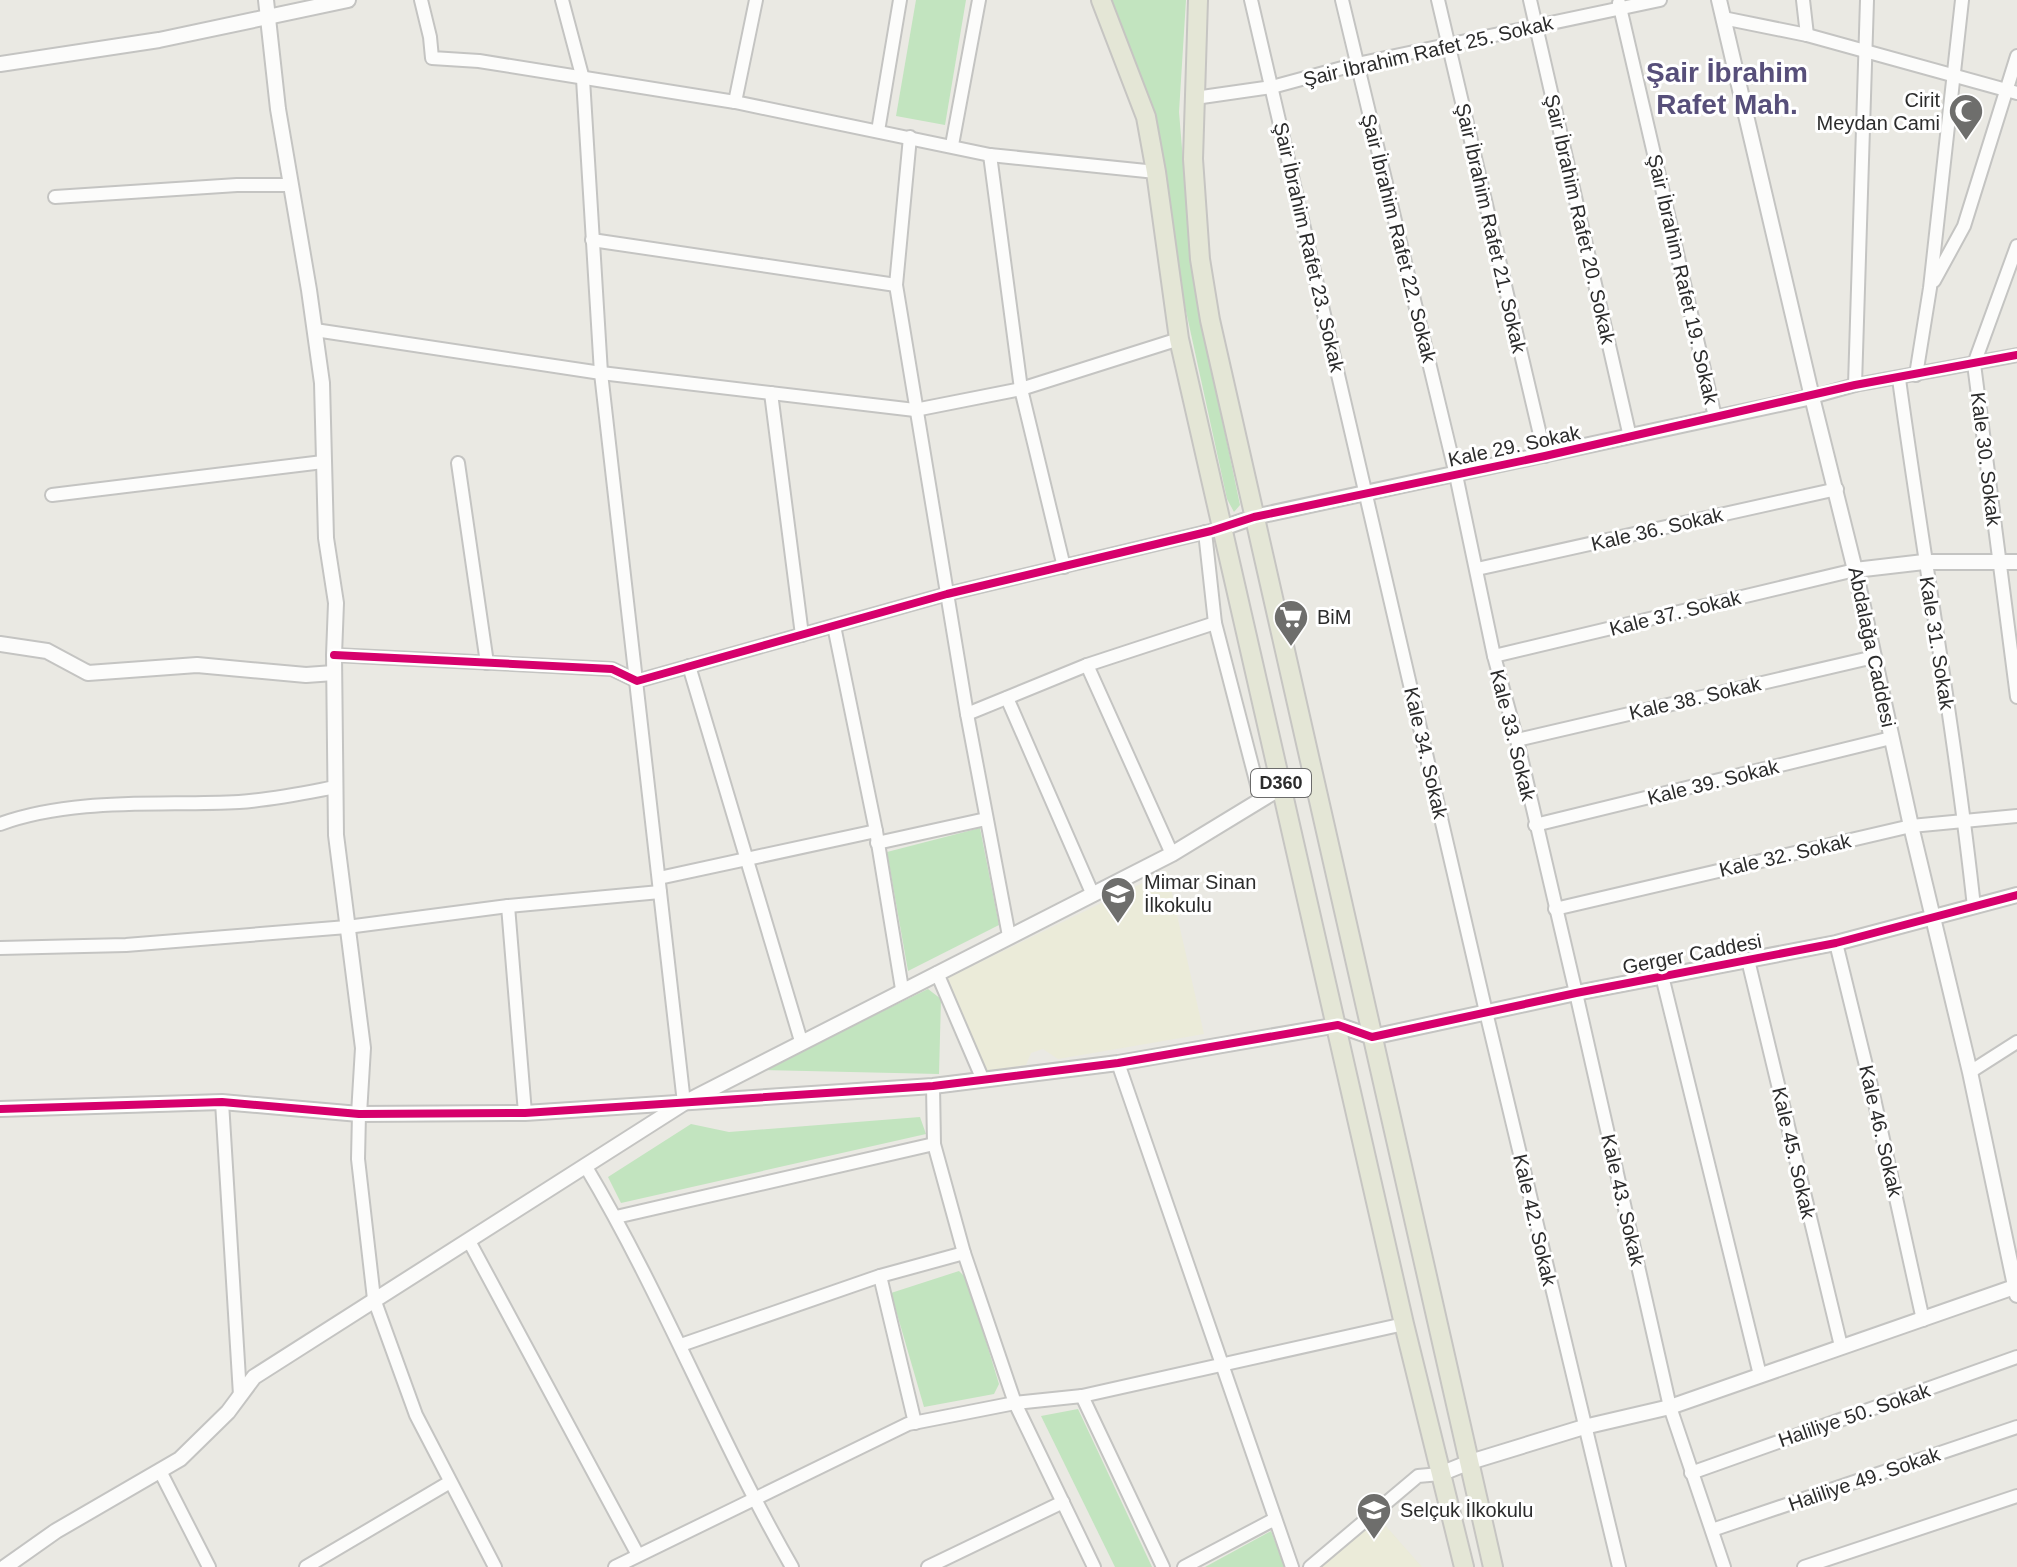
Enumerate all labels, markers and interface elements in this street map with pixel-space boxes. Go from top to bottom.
street label: Şair İbrahim Rafet 25. Sokak [1301,11,1556,90]
district label: Şair İbrahim Rafet Mah. [1646,57,1808,120]
place label: Cirit Meydan Cami [1817,89,1940,134]
street label: Şair İbrahim Rafet 20. Sokak [1541,92,1620,347]
mosque icon: Cirit Meydan Cami [1947,92,1985,142]
street label: Şair İbrahim Rafet 21. Sokak [1452,101,1531,356]
street label: Şair İbrahim Rafet 22. Sokak [1357,111,1441,366]
street label: Şair İbrahim Rafet 23. Sokak [1270,120,1349,375]
street label: Şair İbrahim Rafet 19. Sokak [1644,152,1723,407]
street label: Kale 30. Sokak [1967,391,2005,528]
street label: Kale 29. Sokak [1446,421,1583,471]
street label: Kale 36. Sokak [1589,503,1726,555]
street label: Abdalağa Caddesi [1844,565,1900,729]
street label: Kale 31. Sokak [1916,575,1959,712]
street label: Kale 37. Sokak [1607,586,1744,640]
supermarket icon: BiM [1272,598,1310,648]
place label: BiM [1317,606,1351,628]
street label: Kale 33. Sokak [1486,667,1540,804]
street label: Kale 38. Sokak [1627,672,1764,724]
street label: Kale 34. Sokak [1400,685,1452,822]
street label: Kale 39. Sokak [1645,755,1782,809]
road number: D360 [1251,769,1311,797]
street label: Kale 32. Sokak [1717,829,1854,881]
place label: Mimar Sinan İlkokulu [1144,871,1256,916]
school or university icon: Mimar Sinan İlkokulu [1099,875,1137,925]
street label: Gerger Caddesi [1621,930,1763,978]
street label: Kale 46. Sokak [1855,1063,1907,1200]
street label: Kale 45. Sokak [1768,1085,1820,1222]
street label: Kale 43. Sokak [1597,1132,1649,1269]
street label: Kale 42. Sokak [1509,1152,1561,1289]
street label: Haliliye 50. Sokak [1775,1378,1934,1451]
street label: Haliliye 49. Sokak [1785,1442,1944,1515]
school or university icon: Selçuk İlkokulu [1355,1491,1393,1541]
place label: Selçuk İlkokulu [1400,1499,1533,1521]

